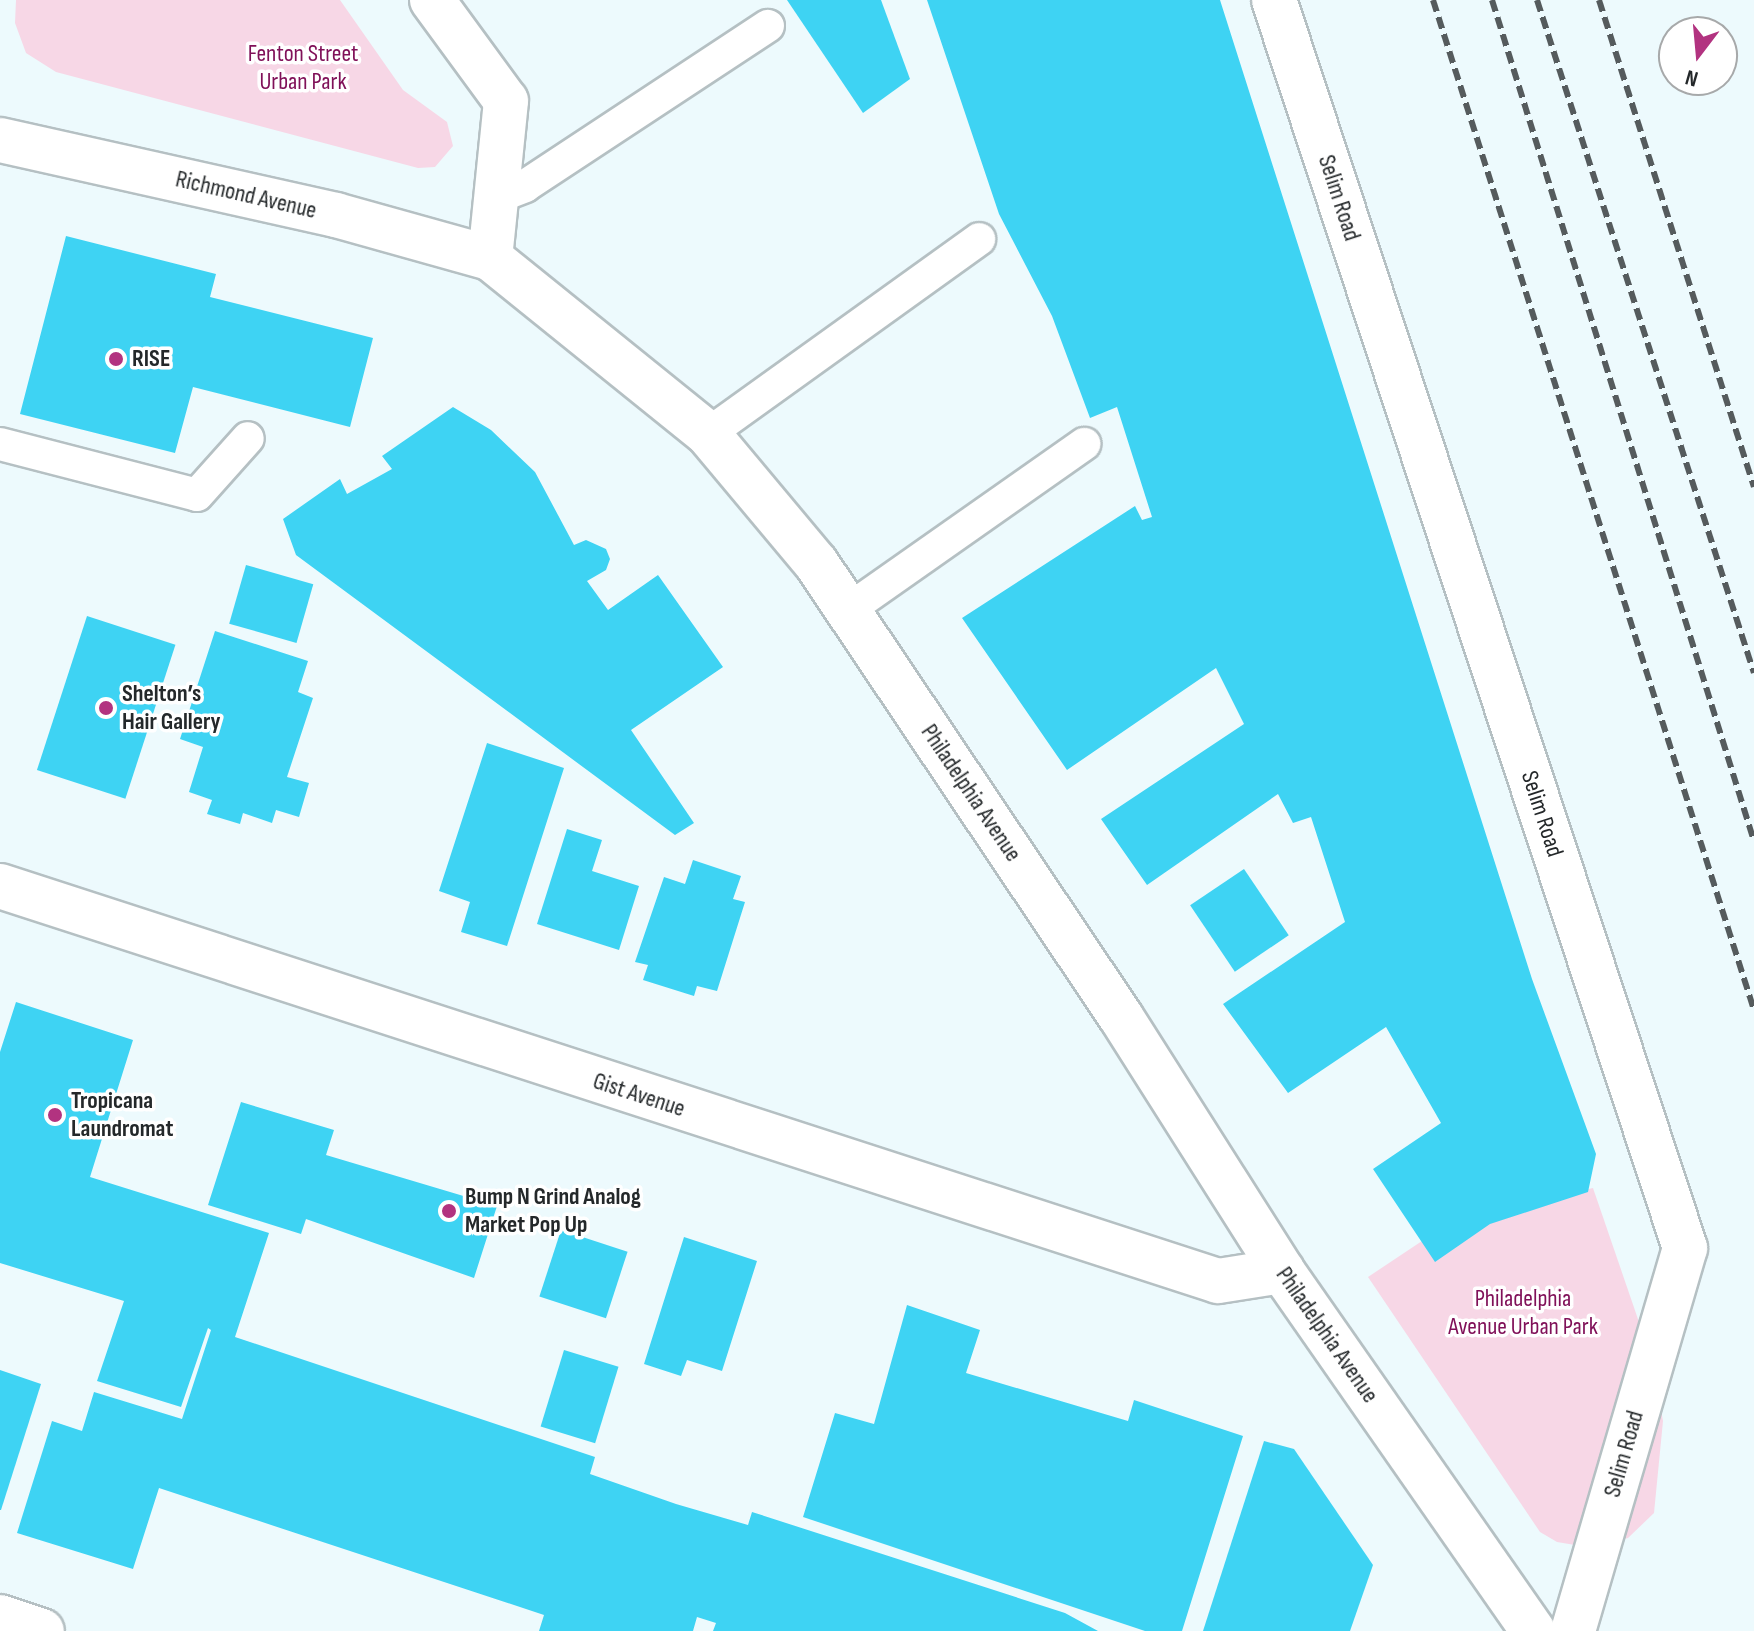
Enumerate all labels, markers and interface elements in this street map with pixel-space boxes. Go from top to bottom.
north arrow [1658,16,1738,96]
park label: Fenton Street Urban Park [248,40,358,96]
text: N [1682,63,1701,92]
street label: Selim Road [1312,151,1366,245]
street label: Richmond Avenue [173,165,319,225]
place label: RISE [132,345,170,373]
marker: RISE [107,350,125,368]
place label: Shelton’s Hair Gallery [122,680,221,736]
marker: Shelton’s Hair Gallery [97,699,115,717]
street label: Philadelphia Avenue [915,719,1027,867]
street label: Selim Road [1515,767,1569,861]
street label: Gist Avenue [589,1067,689,1123]
place label: Tropicana Laundromat [71,1087,173,1143]
marker: Tropicana Laundromat [46,1106,64,1124]
place label: Bump N Grind Analog Market Pop Up [465,1183,641,1239]
marker: Bump N Grind Analog Market Pop Up [440,1202,458,1220]
street label: Philadelphia Avenue [1270,1262,1384,1408]
park label: Philadelphia Avenue Urban Park [1448,1285,1598,1341]
street label: Selim Road [1598,1407,1650,1501]

